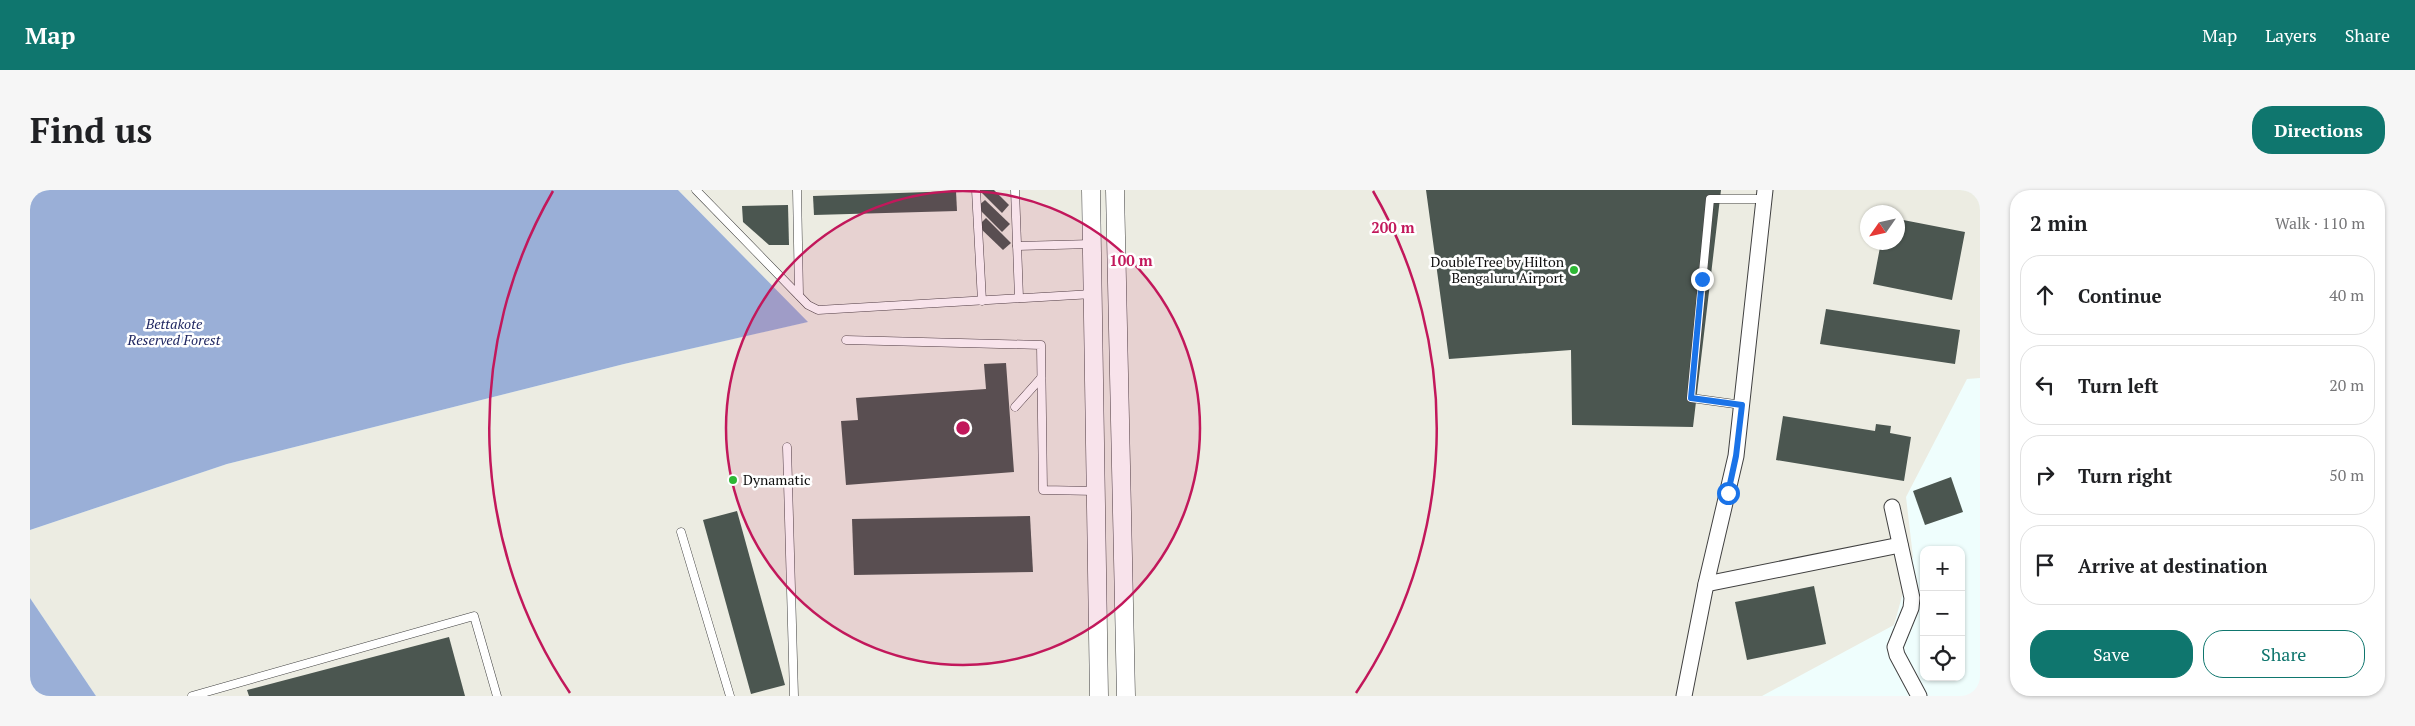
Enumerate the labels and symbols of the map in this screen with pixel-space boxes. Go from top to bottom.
north arrow [1860,205,1905,250]
text: 200 m [1371,217,1415,237]
text: 100 m [1109,250,1153,270]
place label: DoubleTree by Hilton Bengaluru Airport [1431,252,1565,287]
marker: DoubleTree by Hilton Bengaluru Airport [1568,264,1580,276]
route end [1691,268,1714,291]
park label: Bettakote Reserved Forest [127,314,221,349]
centre of rings [954,419,972,437]
place label: Dynamatic [743,470,810,489]
marker: Dynamatic [727,474,739,486]
route start [1717,482,1740,505]

